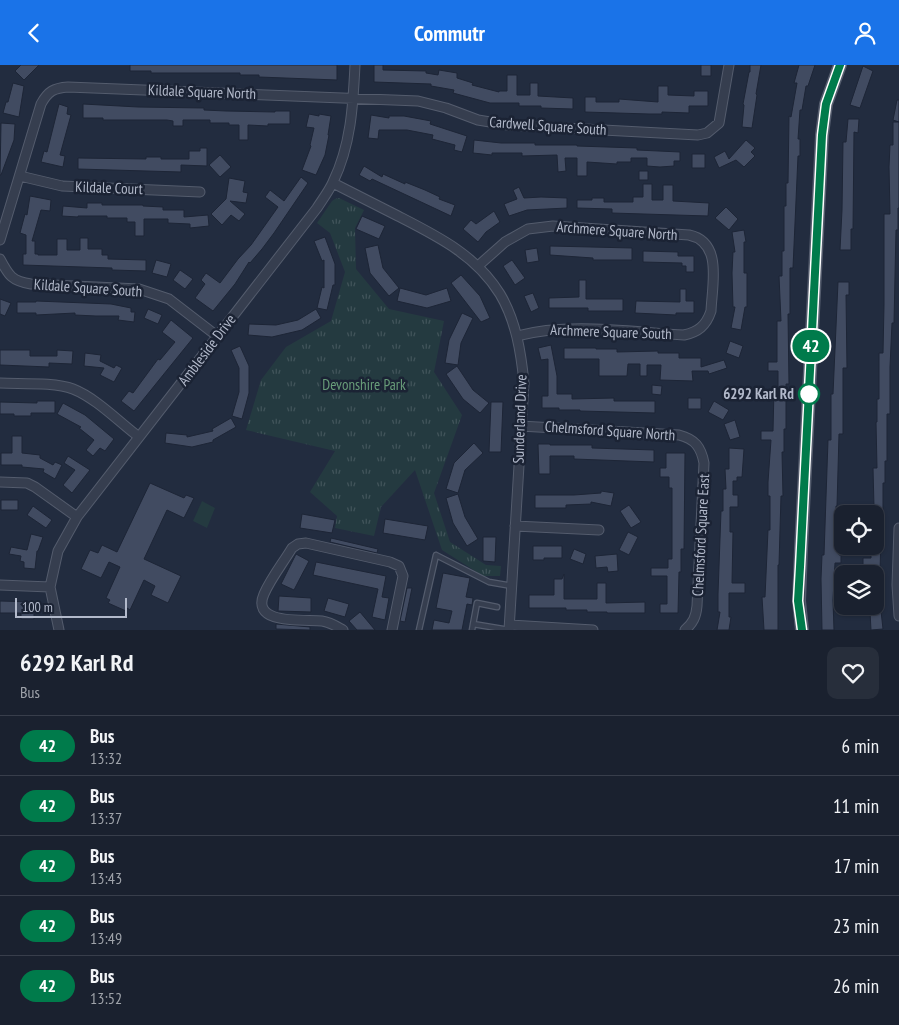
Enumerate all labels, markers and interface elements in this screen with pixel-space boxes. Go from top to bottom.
icon: back [20,19,48,47]
text: Commutr [414,19,485,47]
icon: person [851,19,879,47]
street label: Kildale Square North [148,80,256,103]
street label: Cardwell Square South [489,112,607,139]
street label: Kildale Court [75,177,143,198]
street label: Archmere Square North [556,217,678,244]
street label: Kildale Square South [33,274,143,301]
street label: Ambleside Drive [174,310,240,389]
street label: Archmere Square South [550,320,672,343]
line badge: 42 [788,330,834,362]
text: 42 [802,334,820,357]
street label: Sunderland Drive [508,374,531,464]
park label: Devonshire Park [322,375,406,394]
marker: 6292 Karl Rd [798,383,820,405]
place label: 6292 Karl Rd [723,384,794,403]
street label: Chelmsford Square North [544,416,676,445]
street label: Chelmsford Square East [688,473,713,597]
map controls [834,505,884,615]
button: locate [834,505,884,555]
button: layers [834,565,884,615]
scale bar [15,595,128,618]
text: 100 m [22,598,53,616]
text: 6292 Karl Rd [20,647,133,678]
button: heart [827,647,879,699]
text: Bus [20,682,40,702]
text: Bus [90,724,114,748]
text: 42 [39,734,56,757]
text: 6 min [842,734,879,758]
text: 13:32 [90,748,122,768]
text: Bus [90,784,114,808]
text: 42 [39,794,56,817]
text: 11 min [833,794,879,818]
text: 13:37 [90,808,122,828]
text: Bus [90,844,114,868]
text: 42 [39,854,56,877]
text: 17 min [834,854,879,878]
text: 13:43 [90,868,122,888]
text: Bus [90,904,114,928]
text: 42 [39,914,56,937]
text: 23 min [833,914,879,938]
text: 13:49 [90,928,122,948]
text: Bus [90,964,114,988]
text: 42 [39,974,56,997]
text: 26 min [833,974,879,998]
text: 13:52 [90,988,122,1008]

